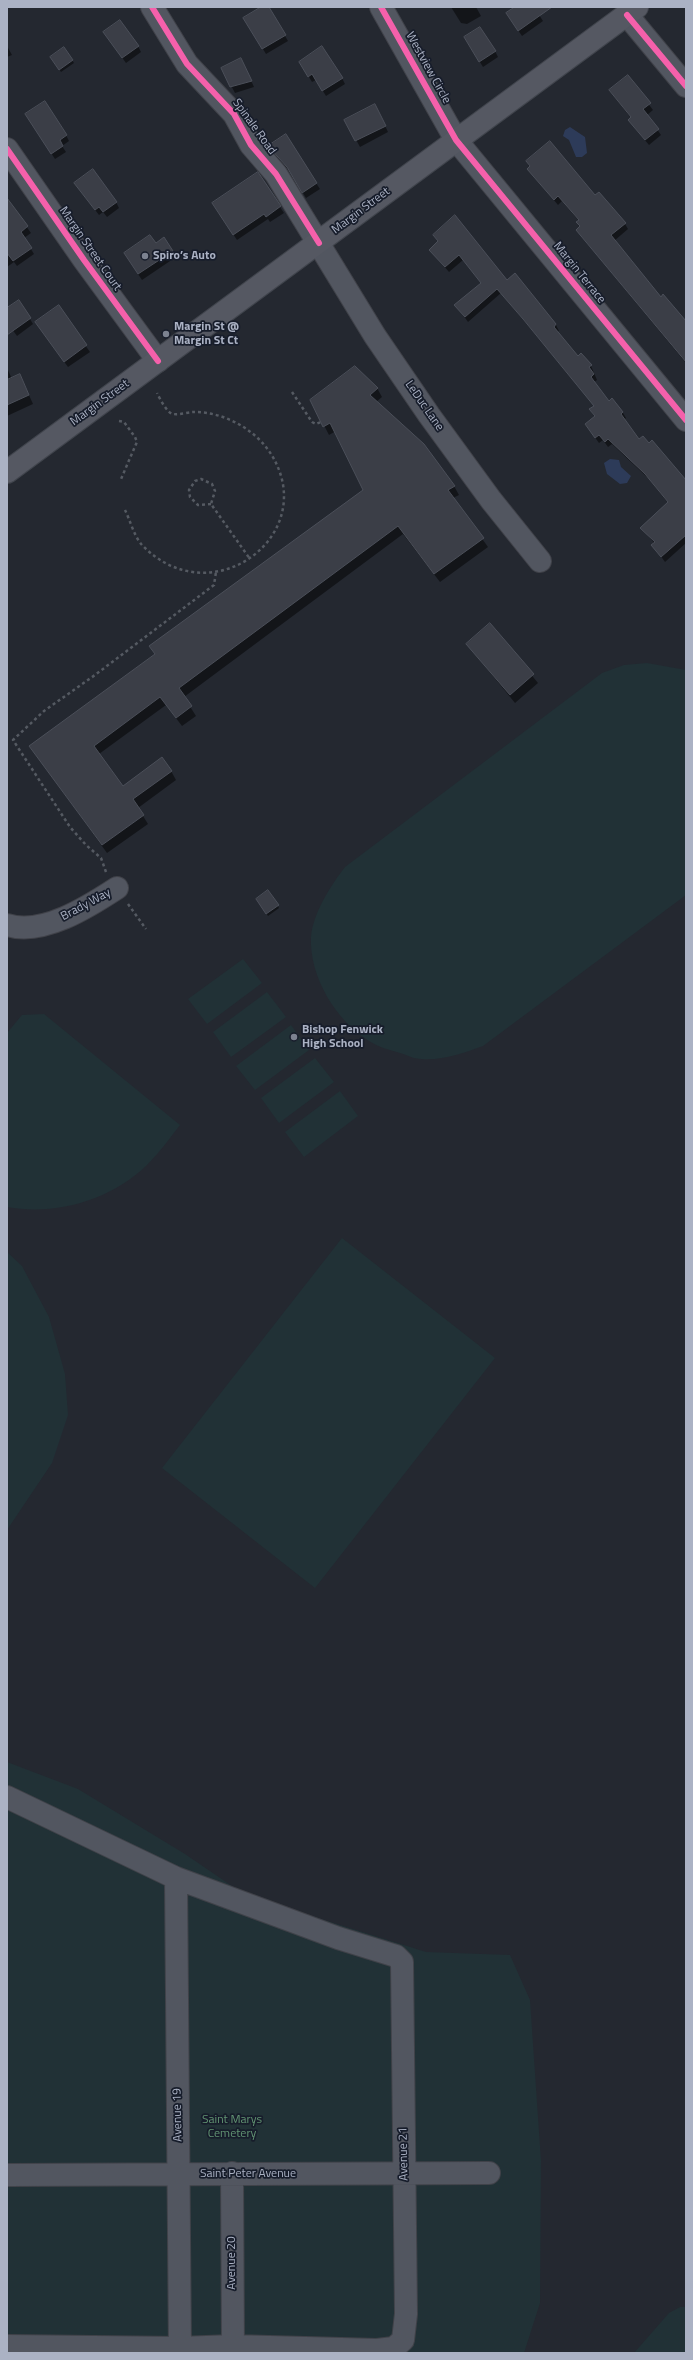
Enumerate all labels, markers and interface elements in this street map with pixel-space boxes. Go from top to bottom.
street label: Westview Circle [402,30,454,106]
street label: Spinale Road [229,96,279,158]
street label: Margin Street [329,184,393,238]
street label: Margin Street Court [56,204,124,294]
street label: Margin Terrace [550,239,608,307]
place label: Spiro’s Auto [153,249,216,263]
marker: Spiro’s Auto [140,251,150,261]
place label: Margin St @ Margin St Ct [174,320,239,348]
marker: Margin St @ Margin St Ct [161,329,171,339]
street label: Margin Street [68,377,132,429]
street label: LeDuc Lane [401,378,447,434]
street label: Brady Way [59,886,113,924]
place label: Bishop Fenwick High School [302,1023,383,1051]
marker: Bishop Fenwick High School [289,1032,299,1042]
street label: Avenue 19 [170,2088,186,2142]
park label: Saint Marys Cemetery [202,2113,262,2141]
street label: Avenue 21 [396,2127,412,2181]
street label: Saint Peter Avenue [200,2167,296,2181]
street label: Avenue 20 [225,2236,239,2290]

